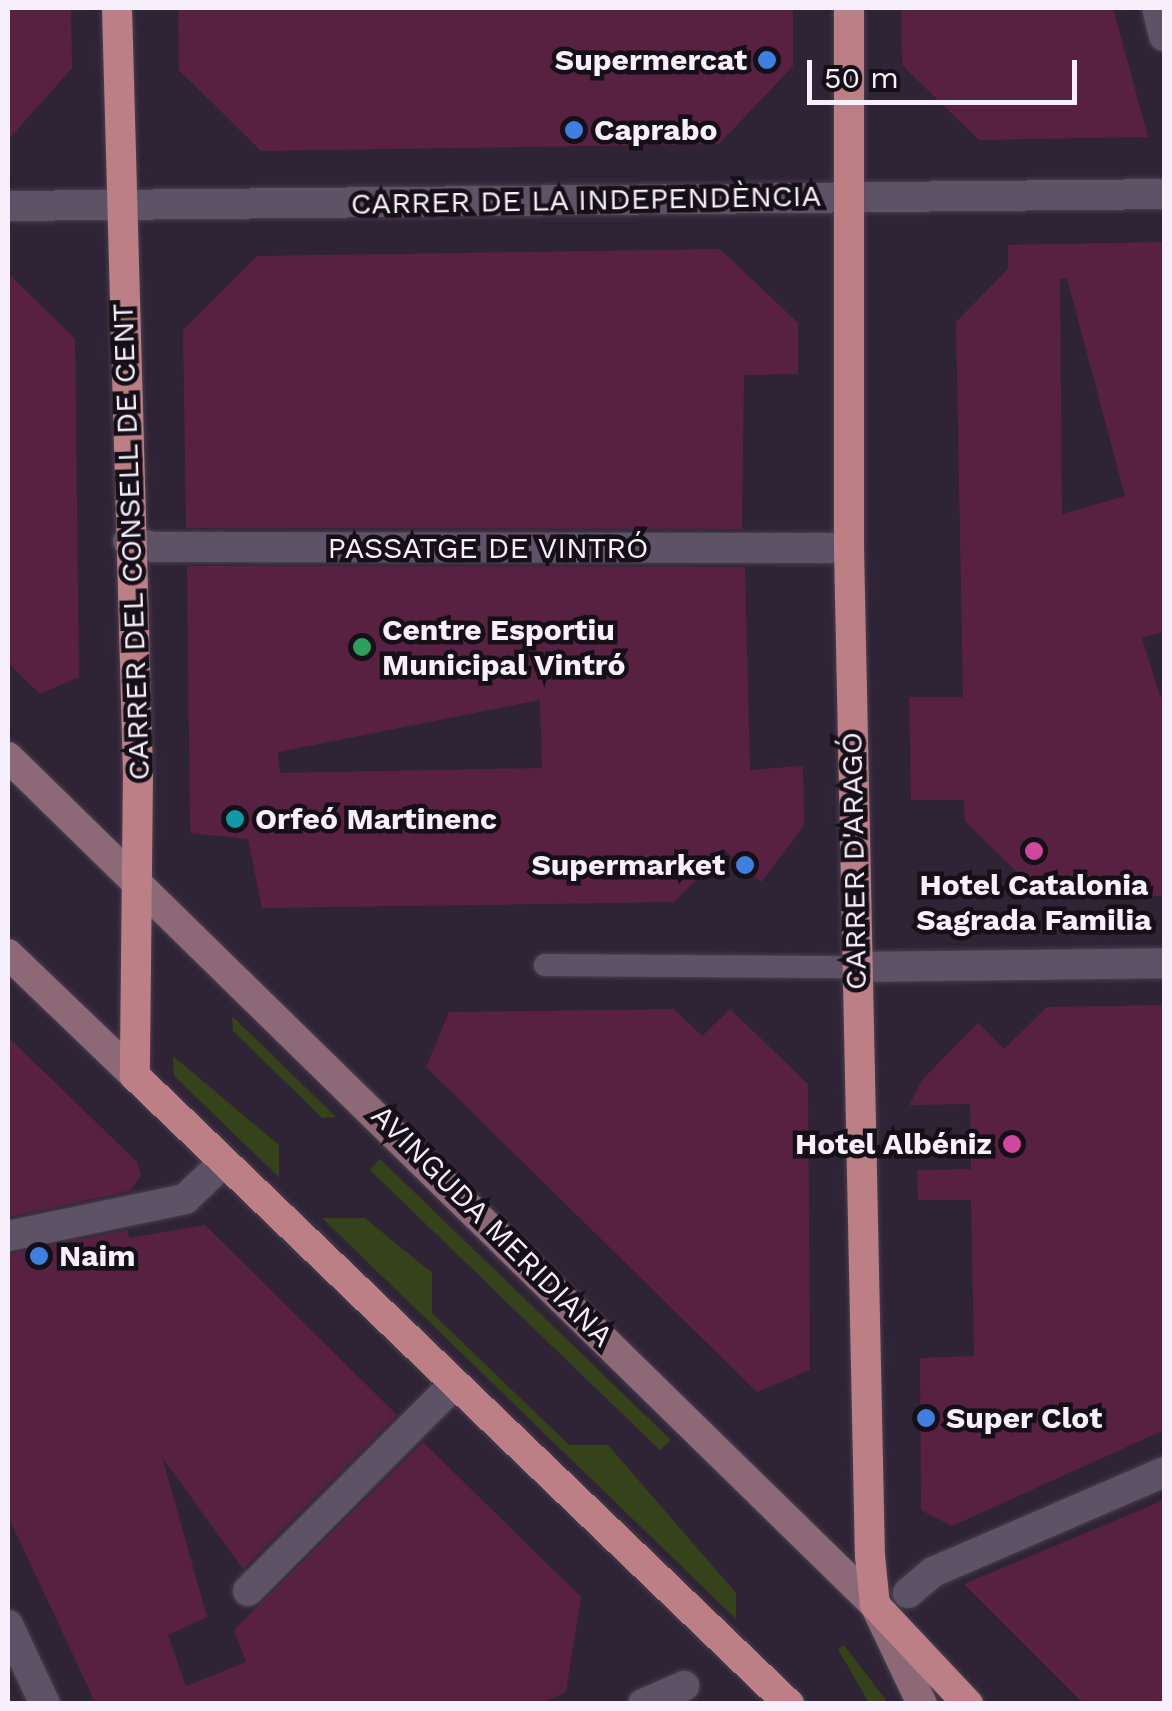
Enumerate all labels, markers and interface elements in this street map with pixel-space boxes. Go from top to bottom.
scale bar [812,40,1082,102]
place label: Supermercat [555,42,747,78]
marker: Supermercat [756,49,778,71]
text: 50 m [824,60,899,95]
place label: Caprabo [594,112,717,148]
marker: Caprabo [563,119,585,141]
street label: CARRER DE LA INDEPENDÈNCIA [350,178,822,222]
street label: CARRER DEL CONSELL DE CENT [105,302,157,782]
street label: PASSATGE DE VINTRÓ [327,530,649,566]
place label: Centre Esportiu Municipal Vintró [382,612,627,682]
marker: Centre Esportiu Municipal Vintró [351,636,373,658]
street label: CARRER D'ARAGÓ [834,732,874,990]
place label: Orfeó Martinenc [255,801,497,837]
marker: Orfeó Martinenc [224,808,246,830]
marker: Hotel Catalonia Sagrada Familia [1023,840,1045,862]
place label: Supermarket [531,847,725,883]
marker: Supermarket [734,854,756,876]
place label: Hotel Catalonia Sagrada Familia [916,867,1152,938]
street label: AVINGUDA MERIDIANA [363,1097,621,1355]
place label: Hotel Albéniz [794,1126,992,1162]
marker: Hotel Albéniz [1001,1133,1023,1155]
place label: Naim [59,1238,135,1274]
marker: Naim [28,1245,50,1267]
place label: Super Clot [946,1400,1103,1436]
marker: Super Clot [915,1407,937,1429]

